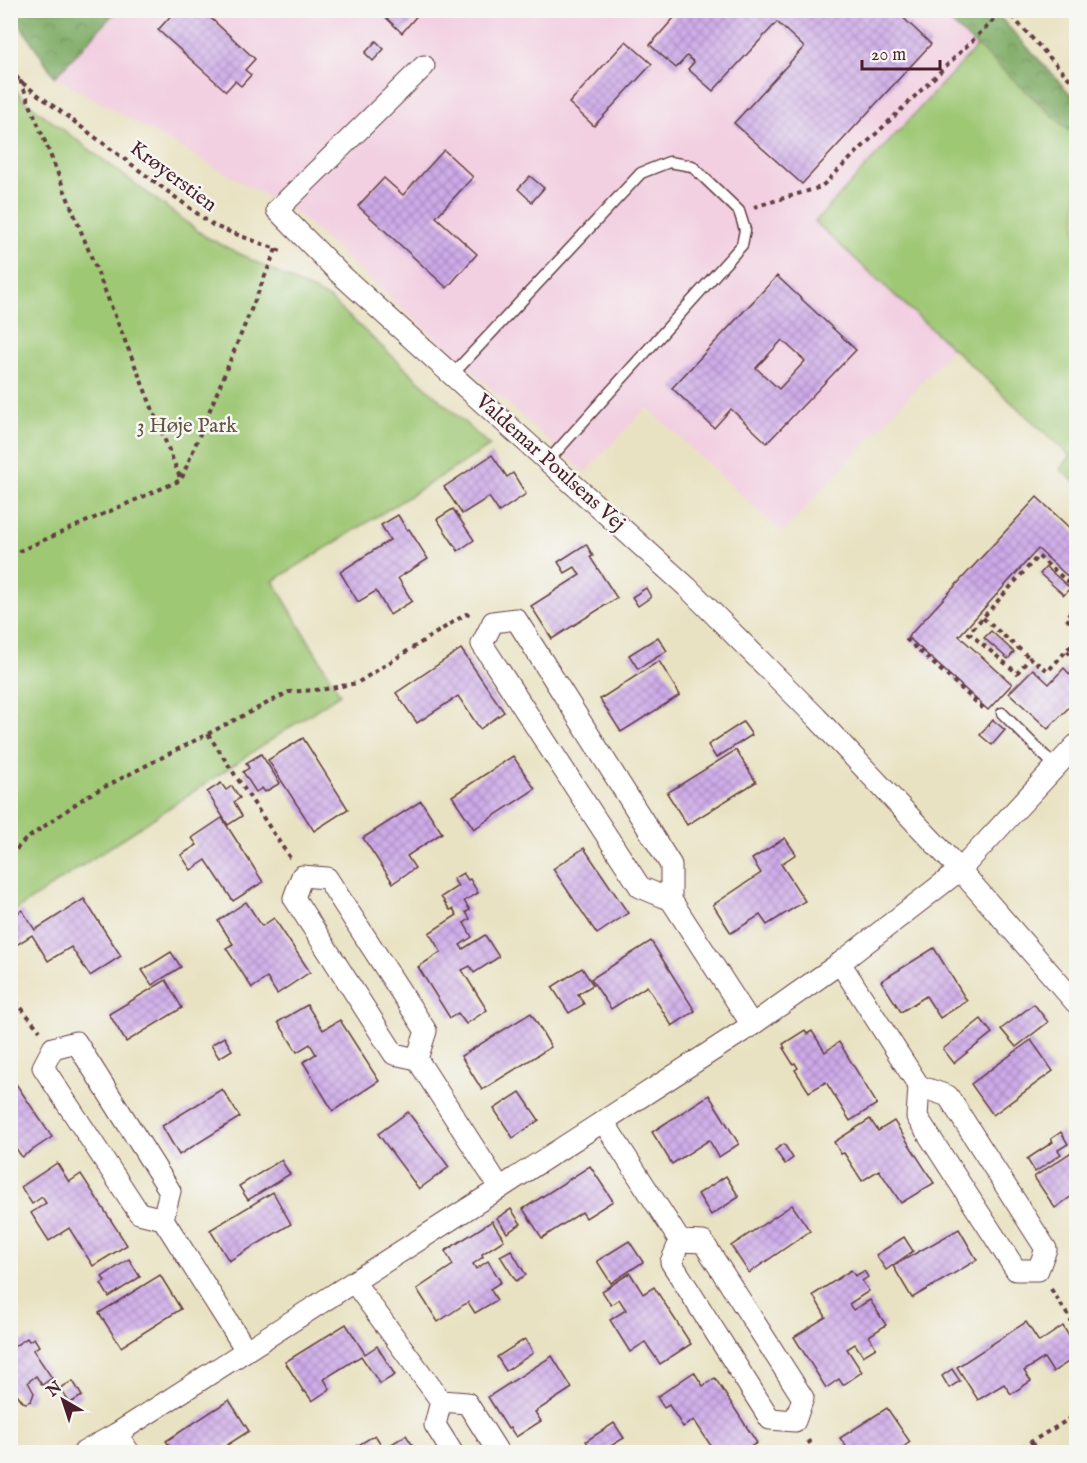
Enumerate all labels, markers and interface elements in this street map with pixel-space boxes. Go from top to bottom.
scale bar [862,33,940,71]
text: 20 m [871,44,906,67]
street label: Krøyerstien [124,135,222,219]
street label: Valdemar Poulsens Vej [469,388,631,537]
park label: 3 Høje Park [137,413,238,440]
north arrow [33,1370,93,1430]
text: N [42,1378,67,1403]

